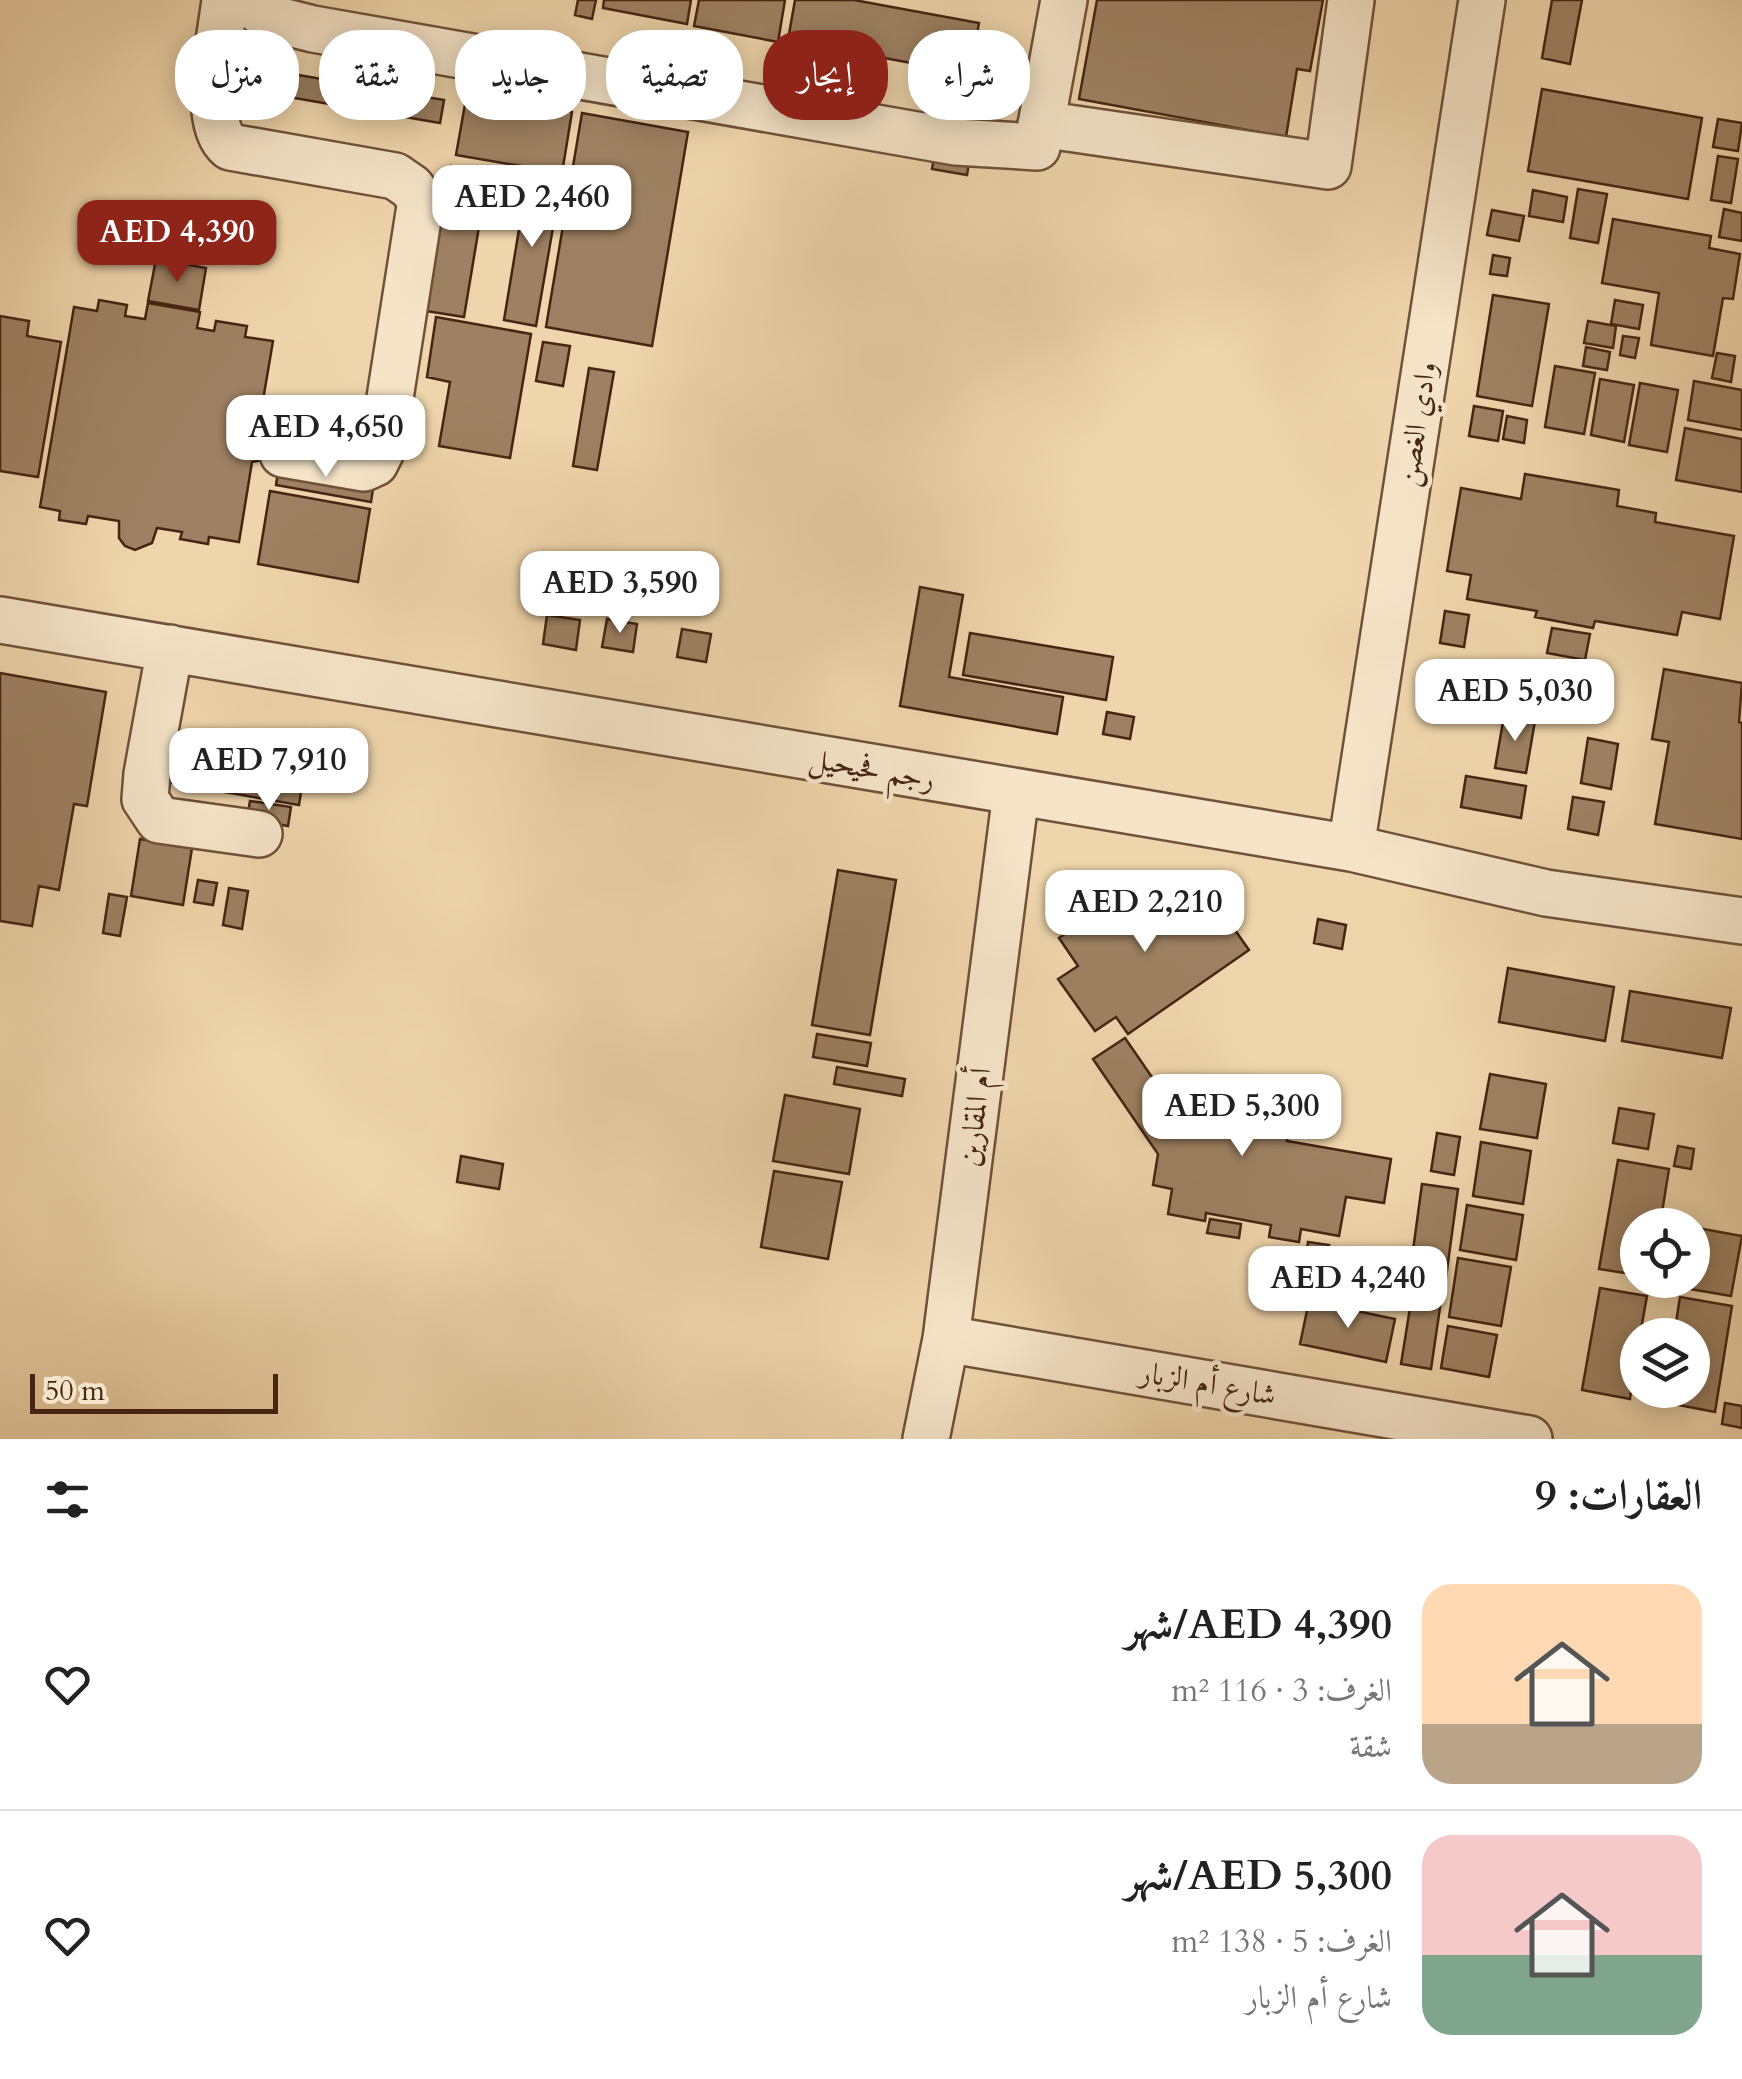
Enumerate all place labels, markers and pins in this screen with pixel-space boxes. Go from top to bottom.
pin: AED 2,460 [418,165,646,250]
pin: AED 4,390 [63,200,291,285]
pin: AED 4,650 [212,395,440,480]
pin: AED 3,590 [506,551,734,636]
pin: AED 5,030 [1401,659,1629,744]
pin: AED 7,910 [155,728,383,813]
pin: AED 2,210 [1031,870,1259,955]
pin: AED 5,300 [1128,1074,1356,1159]
pin: AED 4,240 [1234,1246,1462,1331]

